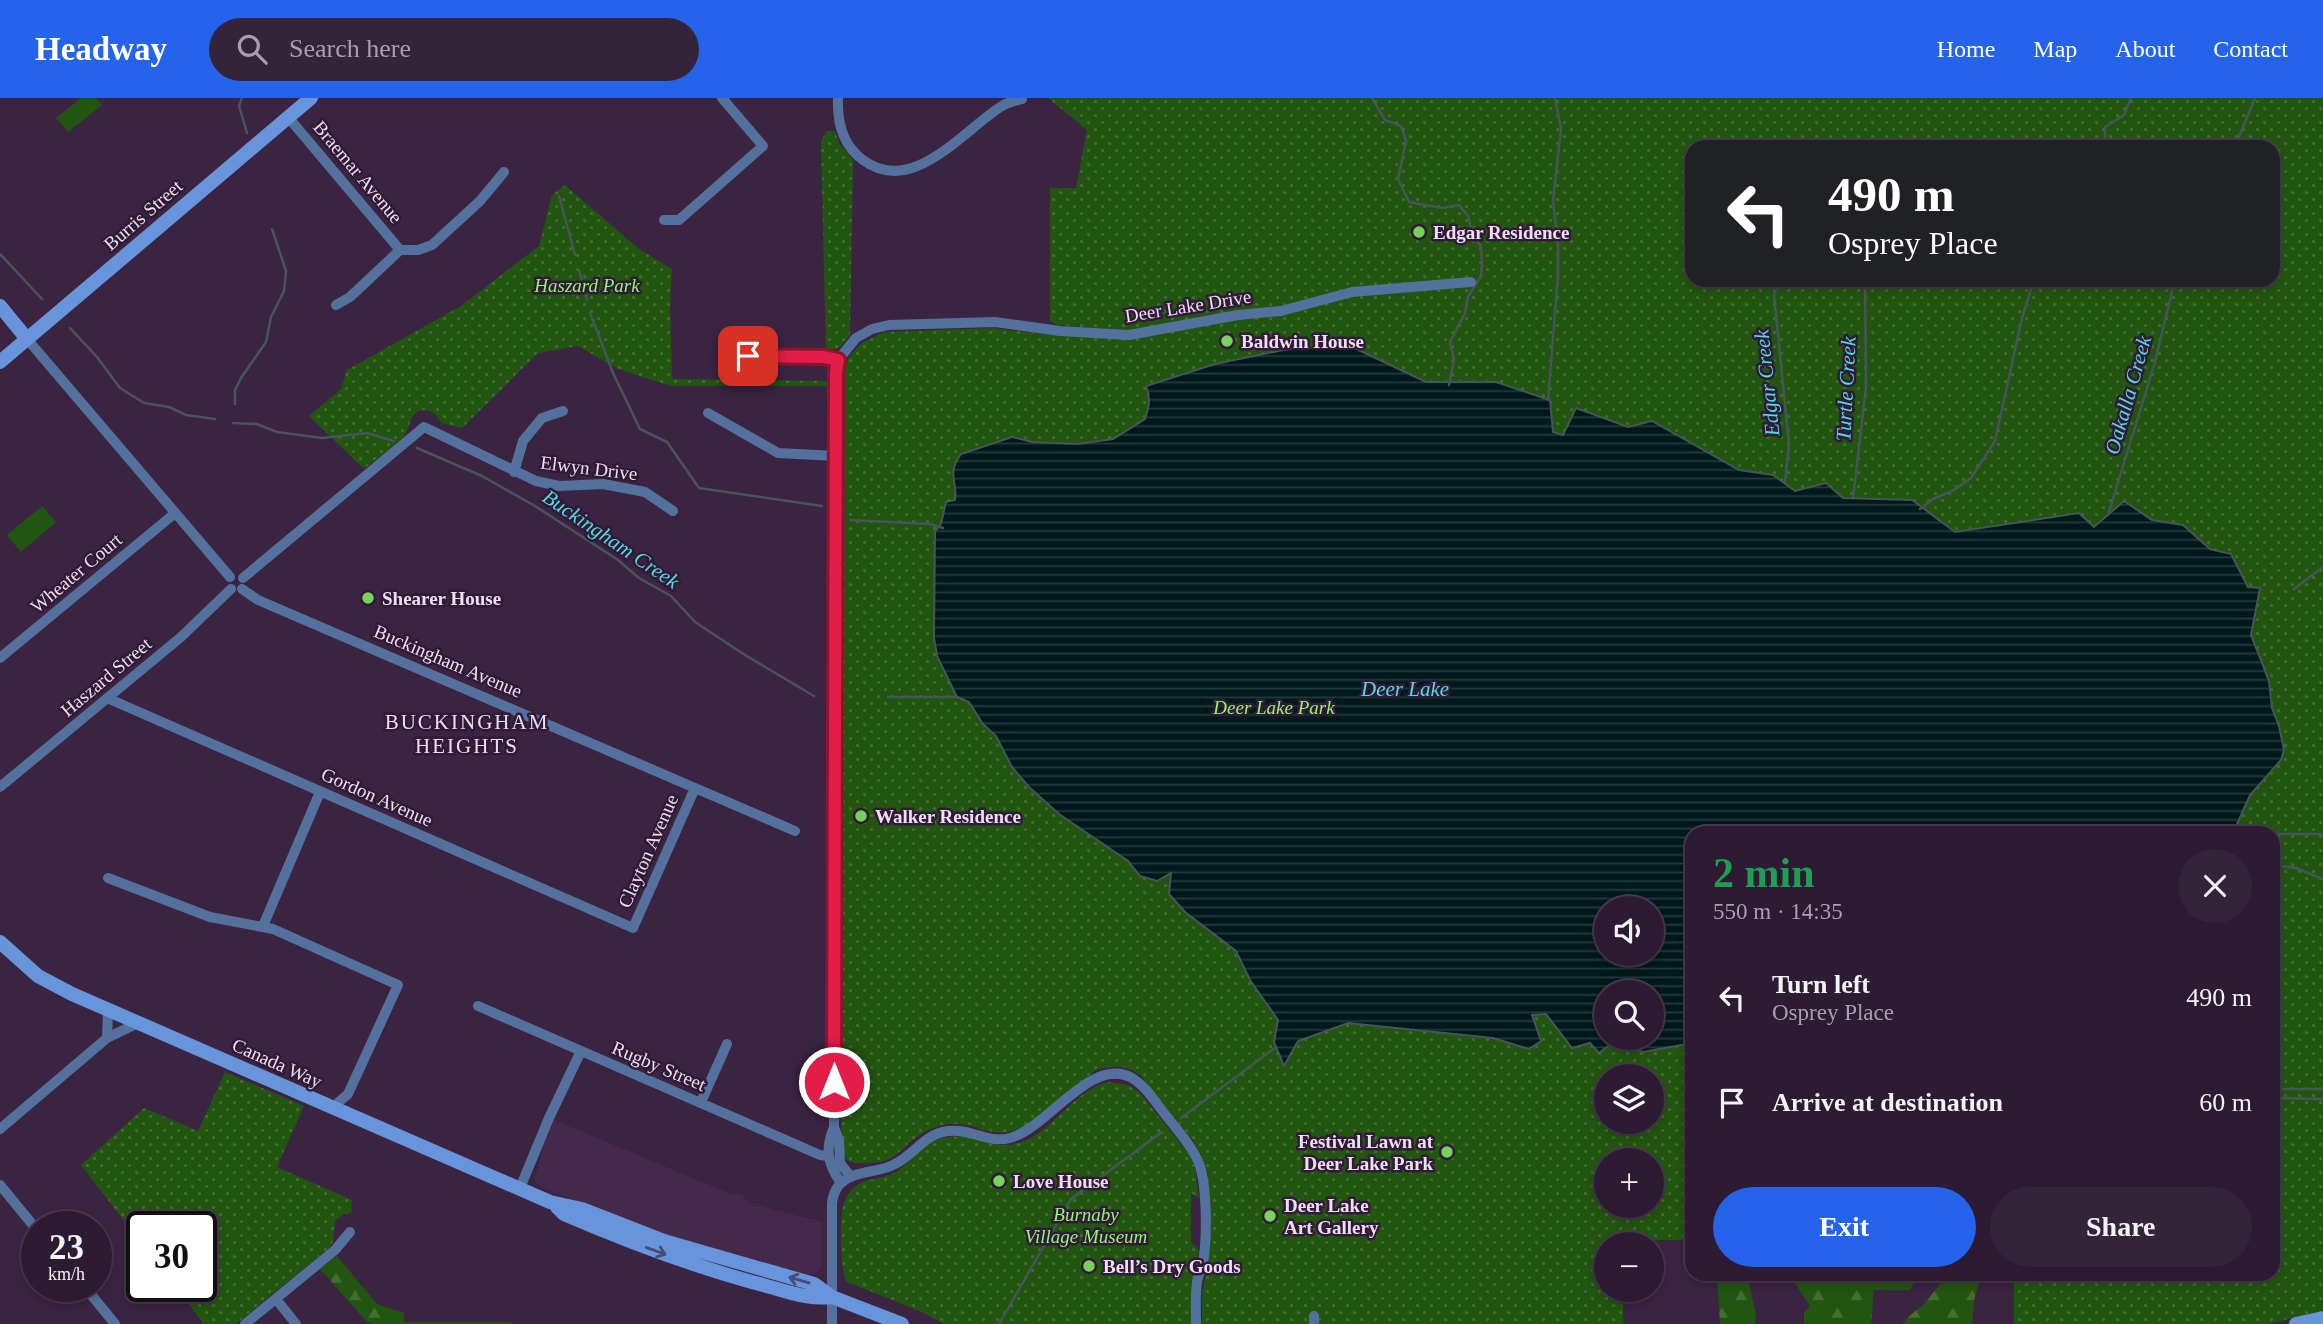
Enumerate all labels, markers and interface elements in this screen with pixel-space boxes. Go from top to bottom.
search box [209,18,699,81]
icon: search [233,30,271,68]
text: Headway [35,31,167,67]
text: Search here [289,34,411,63]
text: Home [1937,36,1995,62]
text: Map [2033,36,2077,62]
text: About [2115,36,2175,62]
text: Contact [2213,36,2288,62]
street label: Braemar Avenue [309,117,407,227]
text: 490 m [1828,167,1955,222]
icon: left [1713,168,1804,259]
street label: Burris Street [100,175,187,255]
place label: Edgar Residence [1433,222,1569,243]
marker: Edgar Residence [1411,224,1427,240]
text: Osprey Place [1828,225,1998,261]
park label: Haszard Park [533,275,640,296]
street label: Deer Lake Drive [1123,286,1253,326]
pin [718,326,778,386]
water label: Edgar Creek [1749,328,1785,439]
place label: Baldwin House [1241,331,1364,352]
water label: Oakalla Creek [2100,332,2157,457]
marker: Baldwin House [1219,333,1235,349]
water label: Turtle Creek [1831,335,1861,442]
icon: arrive [729,337,767,375]
street label: Elwyn Drive [539,452,639,484]
water label: Buckingham Creek [538,484,684,594]
street label: Wheater Court [26,528,126,617]
place label: Shearer House [382,588,501,609]
marker: Shearer House [360,590,376,606]
street label: Buckingham Avenue [371,620,525,702]
street label: Haszard Street [57,633,156,721]
water label: Deer Lake [1360,677,1449,701]
park label: Deer Lake Park [1212,697,1335,718]
district label: BUCKINGHAM HEIGHTS [385,710,549,758]
street label: Gordon Avenue [318,763,436,831]
street label: Clayton Avenue [614,791,682,911]
place label: Walker Residence [875,806,1021,827]
marker: Walker Residence [853,808,869,824]
button: close [2178,849,2252,923]
text: 2 min [1713,850,1815,896]
map controls [1594,896,1664,1302]
button: sound [1594,896,1664,966]
text: 550 m · 14:35 [1713,899,1843,924]
text: Turn left [1772,970,1870,999]
icon: left [1713,979,1751,1017]
button: search [1594,980,1664,1050]
text: 490 m [2186,983,2252,1012]
text: Osprey Place [1772,1000,1894,1025]
street label: Canada Way [229,1034,325,1092]
street label: Rugby Street [609,1037,710,1095]
position arrow [797,1045,871,1119]
button: layers [1594,1064,1664,1134]
icon: arrive [1713,1084,1751,1122]
text: Arrive at destination [1772,1088,2003,1117]
text: 60 m [2199,1088,2252,1117]
place label: Festival Lawn at Deer Lake Park [1298,1131,1434,1174]
marker: Festival Lawn at Deer Lake Park [1439,1144,1455,1160]
button: + [1594,1148,1664,1218]
place label: Love House [1013,1171,1109,1192]
marker: Love House [991,1173,1007,1189]
button: Exit [1713,1187,1976,1267]
button: Share [1990,1187,2252,1267]
place label: Deer Lake Art Gallery [1284,1195,1379,1238]
park label: Burnaby Village Museum [1025,1204,1147,1247]
marker: Deer Lake Art Gallery [1262,1208,1278,1224]
speed limit sign: 30 [126,1211,217,1302]
text: 23 [49,1228,84,1267]
button: − [1594,1232,1664,1302]
one-way arrow [644,1246,666,1258]
place label: Bell’s Dry Goods [1103,1256,1241,1277]
marker: Bell’s Dry Goods [1081,1258,1097,1274]
text: km/h [48,1264,85,1284]
one-way arrow [789,1272,811,1285]

